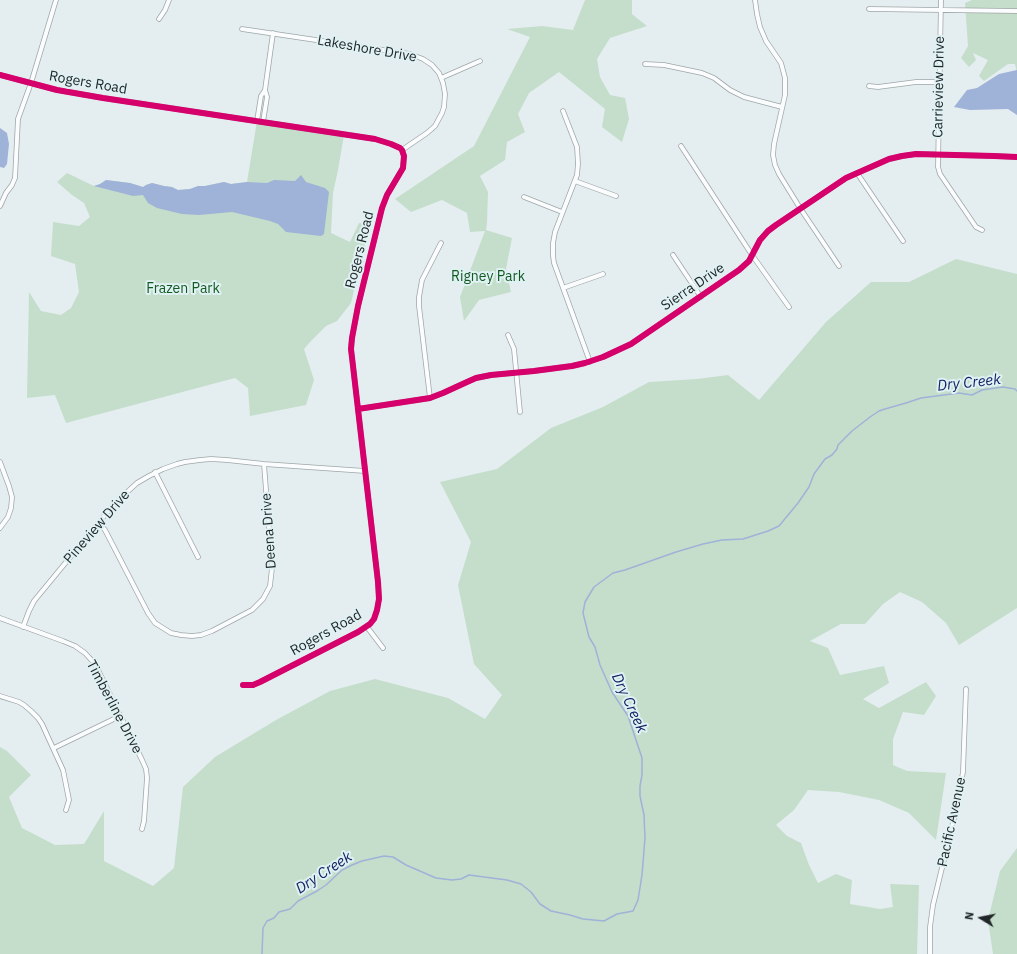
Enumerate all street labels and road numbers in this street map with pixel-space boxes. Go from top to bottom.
street label: Lakeshore Drive [316,32,418,66]
street label: Carrieview Drive [930,36,948,138]
street label: Rogers Road [48,68,128,98]
street label: Rogers Road [342,210,378,290]
street label: Sierra Drive [658,260,728,314]
street label: Pineview Drive [60,487,134,567]
street label: Deena Drive [258,493,280,569]
street label: Rogers Road [287,606,365,660]
street label: Timberline Drive [82,657,146,757]
street label: Pacific Avenue [934,776,970,868]

